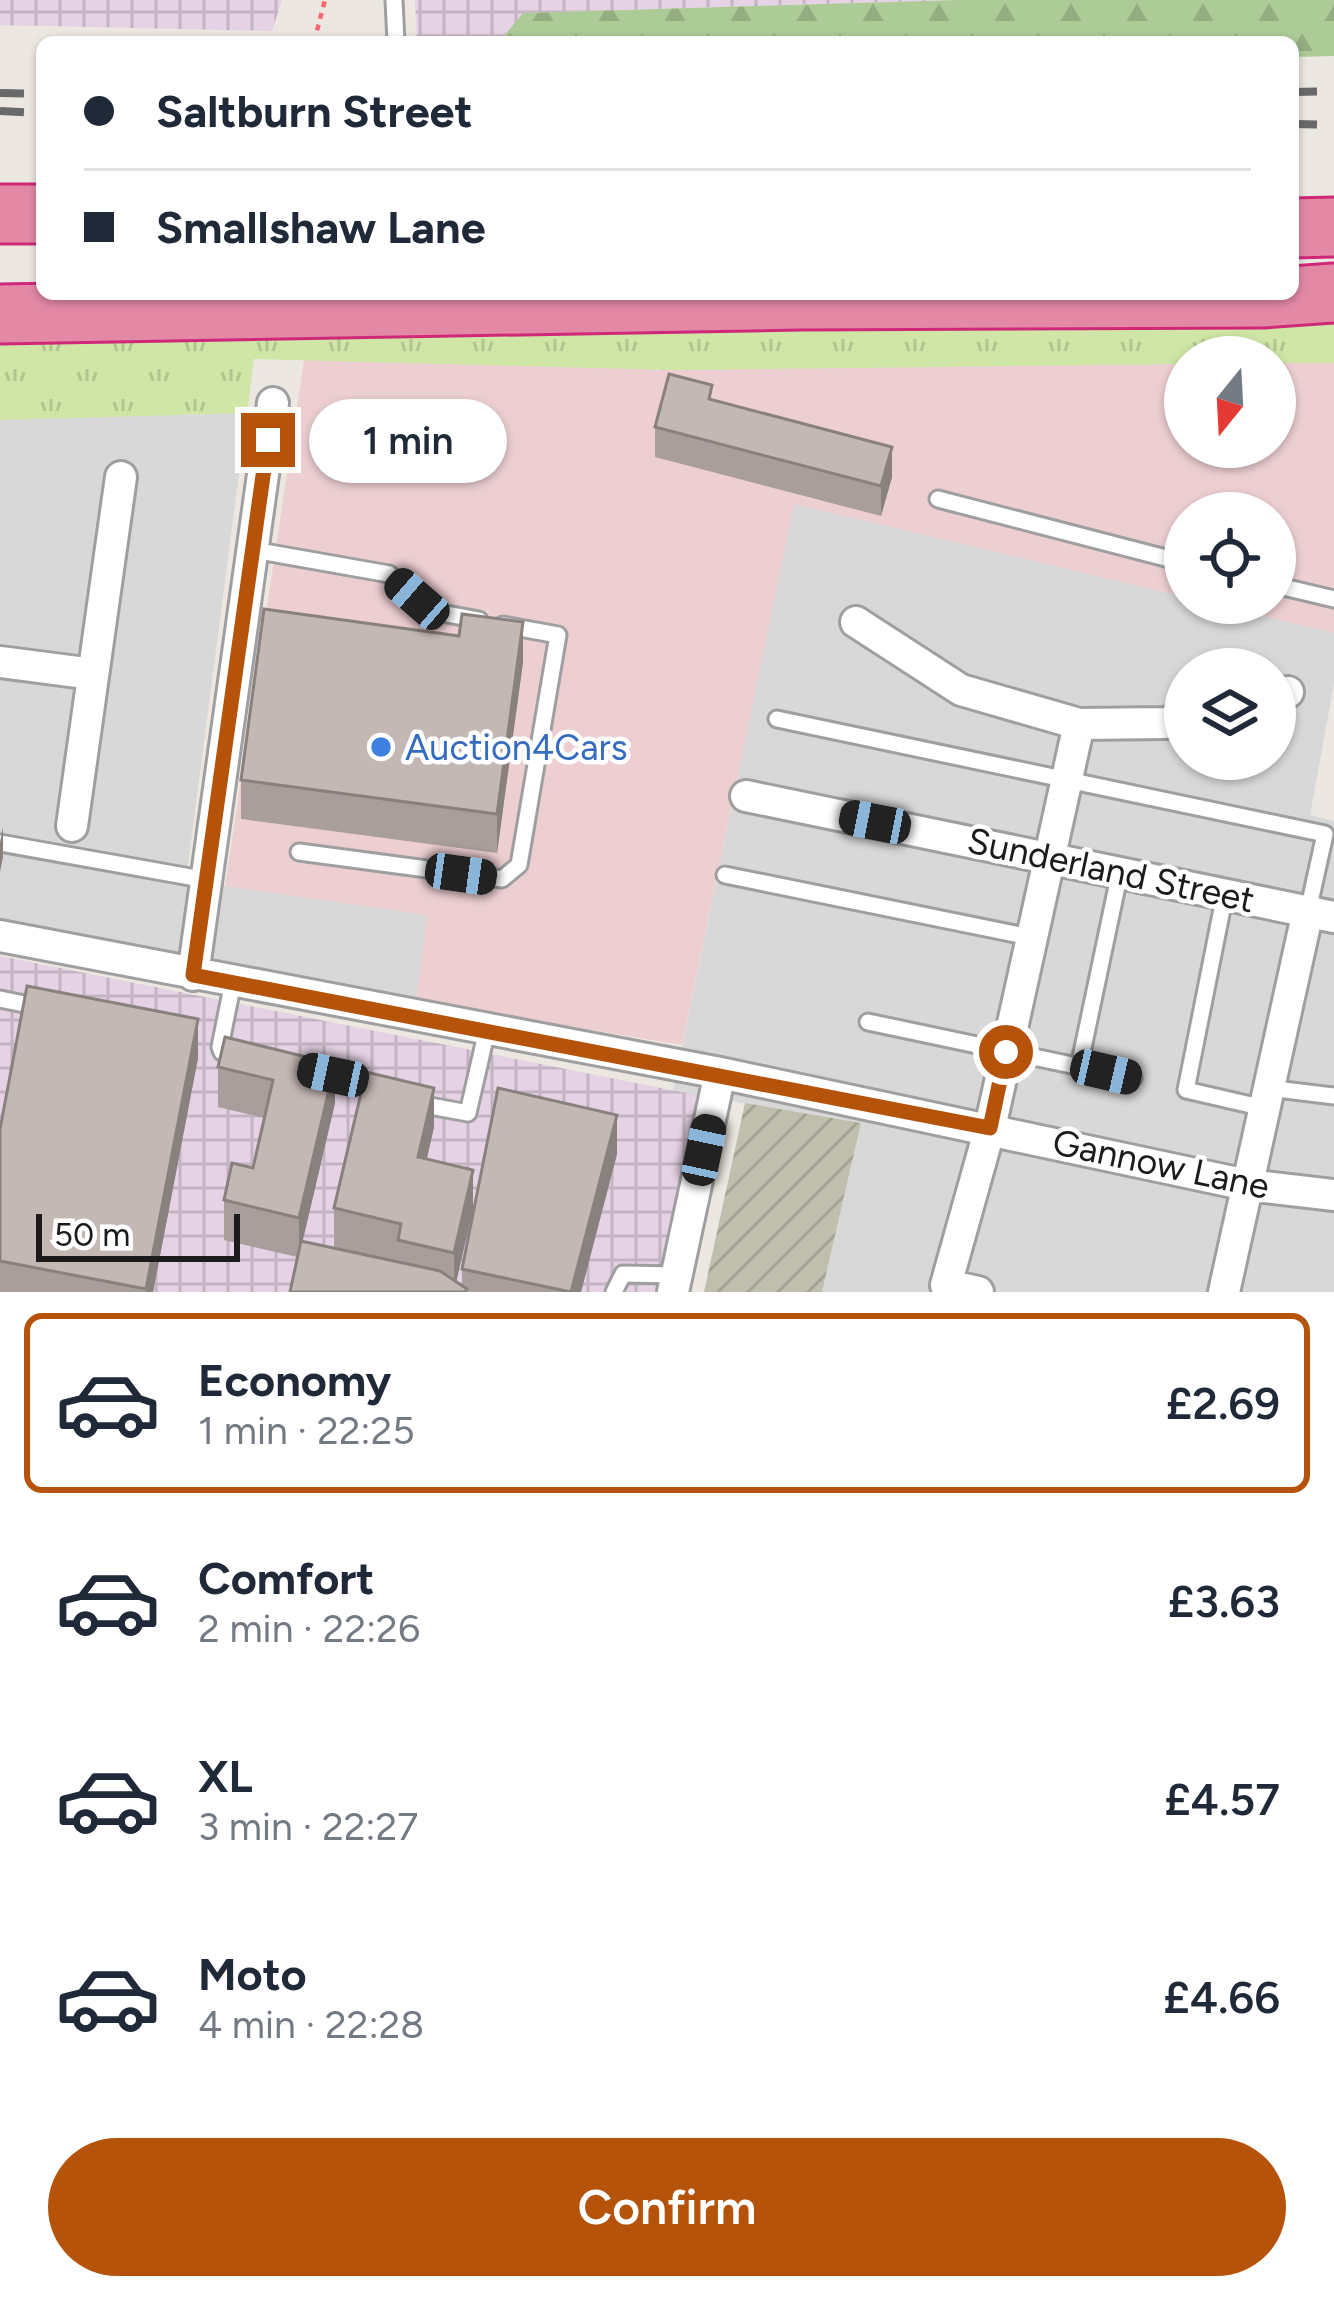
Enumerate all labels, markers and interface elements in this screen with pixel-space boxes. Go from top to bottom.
text: Saltburn Street [156,84,473,138]
text: Smallshaw Lane [156,200,486,254]
north arrow [1164,336,1296,468]
map controls [1164,336,1296,780]
callout: 1 min [310,398,508,482]
route end [241,413,295,467]
text: 1 min [362,417,454,464]
button: locate [1164,492,1296,624]
car [378,562,456,636]
button: layers [1164,648,1296,780]
place label: Auction4Cars [405,726,627,769]
marker: Auction4Cars [368,734,394,760]
car [836,797,914,847]
street label: Sunderland Street [964,819,1258,921]
car [423,851,499,897]
route start [979,1025,1033,1079]
car [1067,1046,1145,1098]
car [294,1050,372,1100]
car [679,1111,729,1189]
street label: Gannow Lane [1049,1120,1273,1208]
scale bar [36,1208,240,1261]
text: 50 m [54,1215,130,1254]
icon: car [54,1349,162,1457]
text: Economy [198,1353,391,1407]
text: £2.69 [1166,1376,1280,1430]
text: 1 min · 22:25 [198,1407,415,1454]
icon: car [54,1547,162,1655]
text: Comfort [198,1551,374,1605]
text: £3.63 [1168,1574,1280,1628]
text: 2 min · 22:26 [198,1605,420,1652]
icon: car [54,1745,162,1853]
text: XL [198,1749,253,1803]
text: £4.57 [1164,1772,1280,1826]
text: 3 min · 22:27 [198,1803,418,1850]
icon: car [54,1943,162,2051]
text: Moto [198,1947,307,2001]
text: £4.66 [1163,1970,1280,2024]
text: 4 min · 22:28 [198,2001,424,2048]
button: Confirm [48,2138,1286,2276]

